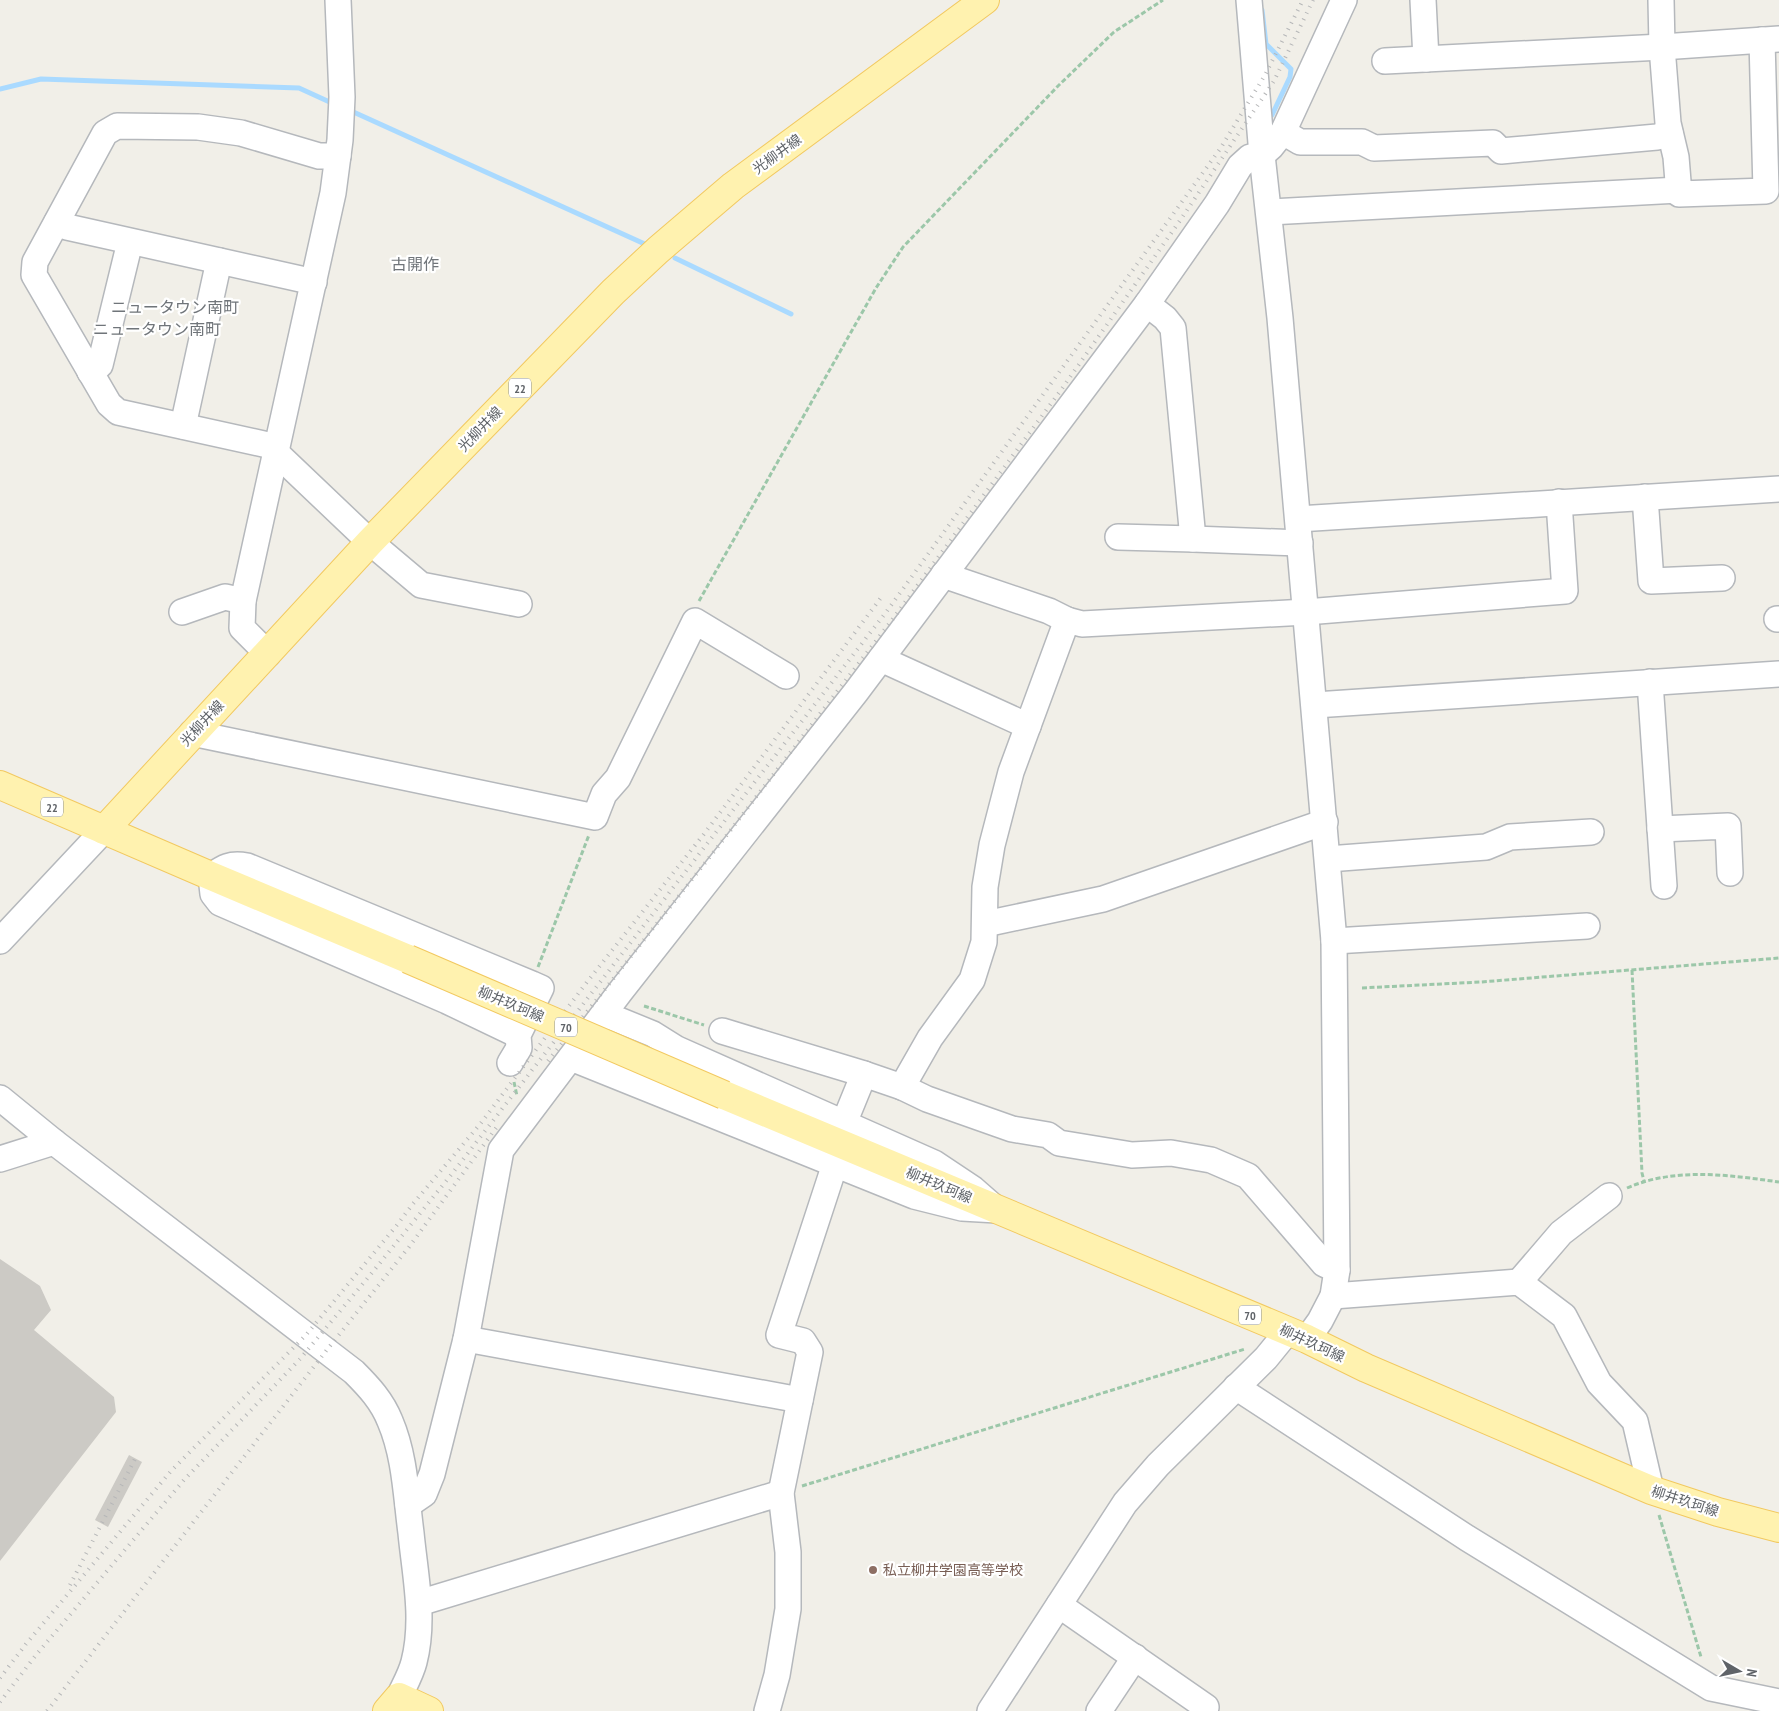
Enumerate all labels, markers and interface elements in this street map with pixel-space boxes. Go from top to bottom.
street label: 光柳井線 [749,130,805,178]
district label: 古開作 [391,254,439,274]
district label: ニュータウン南町 [111,297,239,317]
district label: ニュータウン南町 [93,319,221,339]
road number: 22 [509,378,531,398]
street label: 光柳井線 [454,403,506,455]
street label: 光柳井線 [176,696,228,750]
road number: 22 [41,798,63,816]
street label: 柳井玖珂線 [475,982,547,1026]
road number: 70 [555,1018,577,1036]
street label: 柳井玖珂線 [903,1163,975,1207]
road number: 70 [1239,1306,1261,1324]
street label: 柳井玖珂線 [1276,1320,1348,1366]
street label: 柳井玖珂線 [1649,1482,1721,1520]
place label: 私立柳井学園高等学校 [883,1561,1023,1579]
marker: 私立柳井学園高等学校 [867,1564,879,1576]
north arrow [1714,1646,1764,1696]
text: N [1742,1668,1761,1678]

